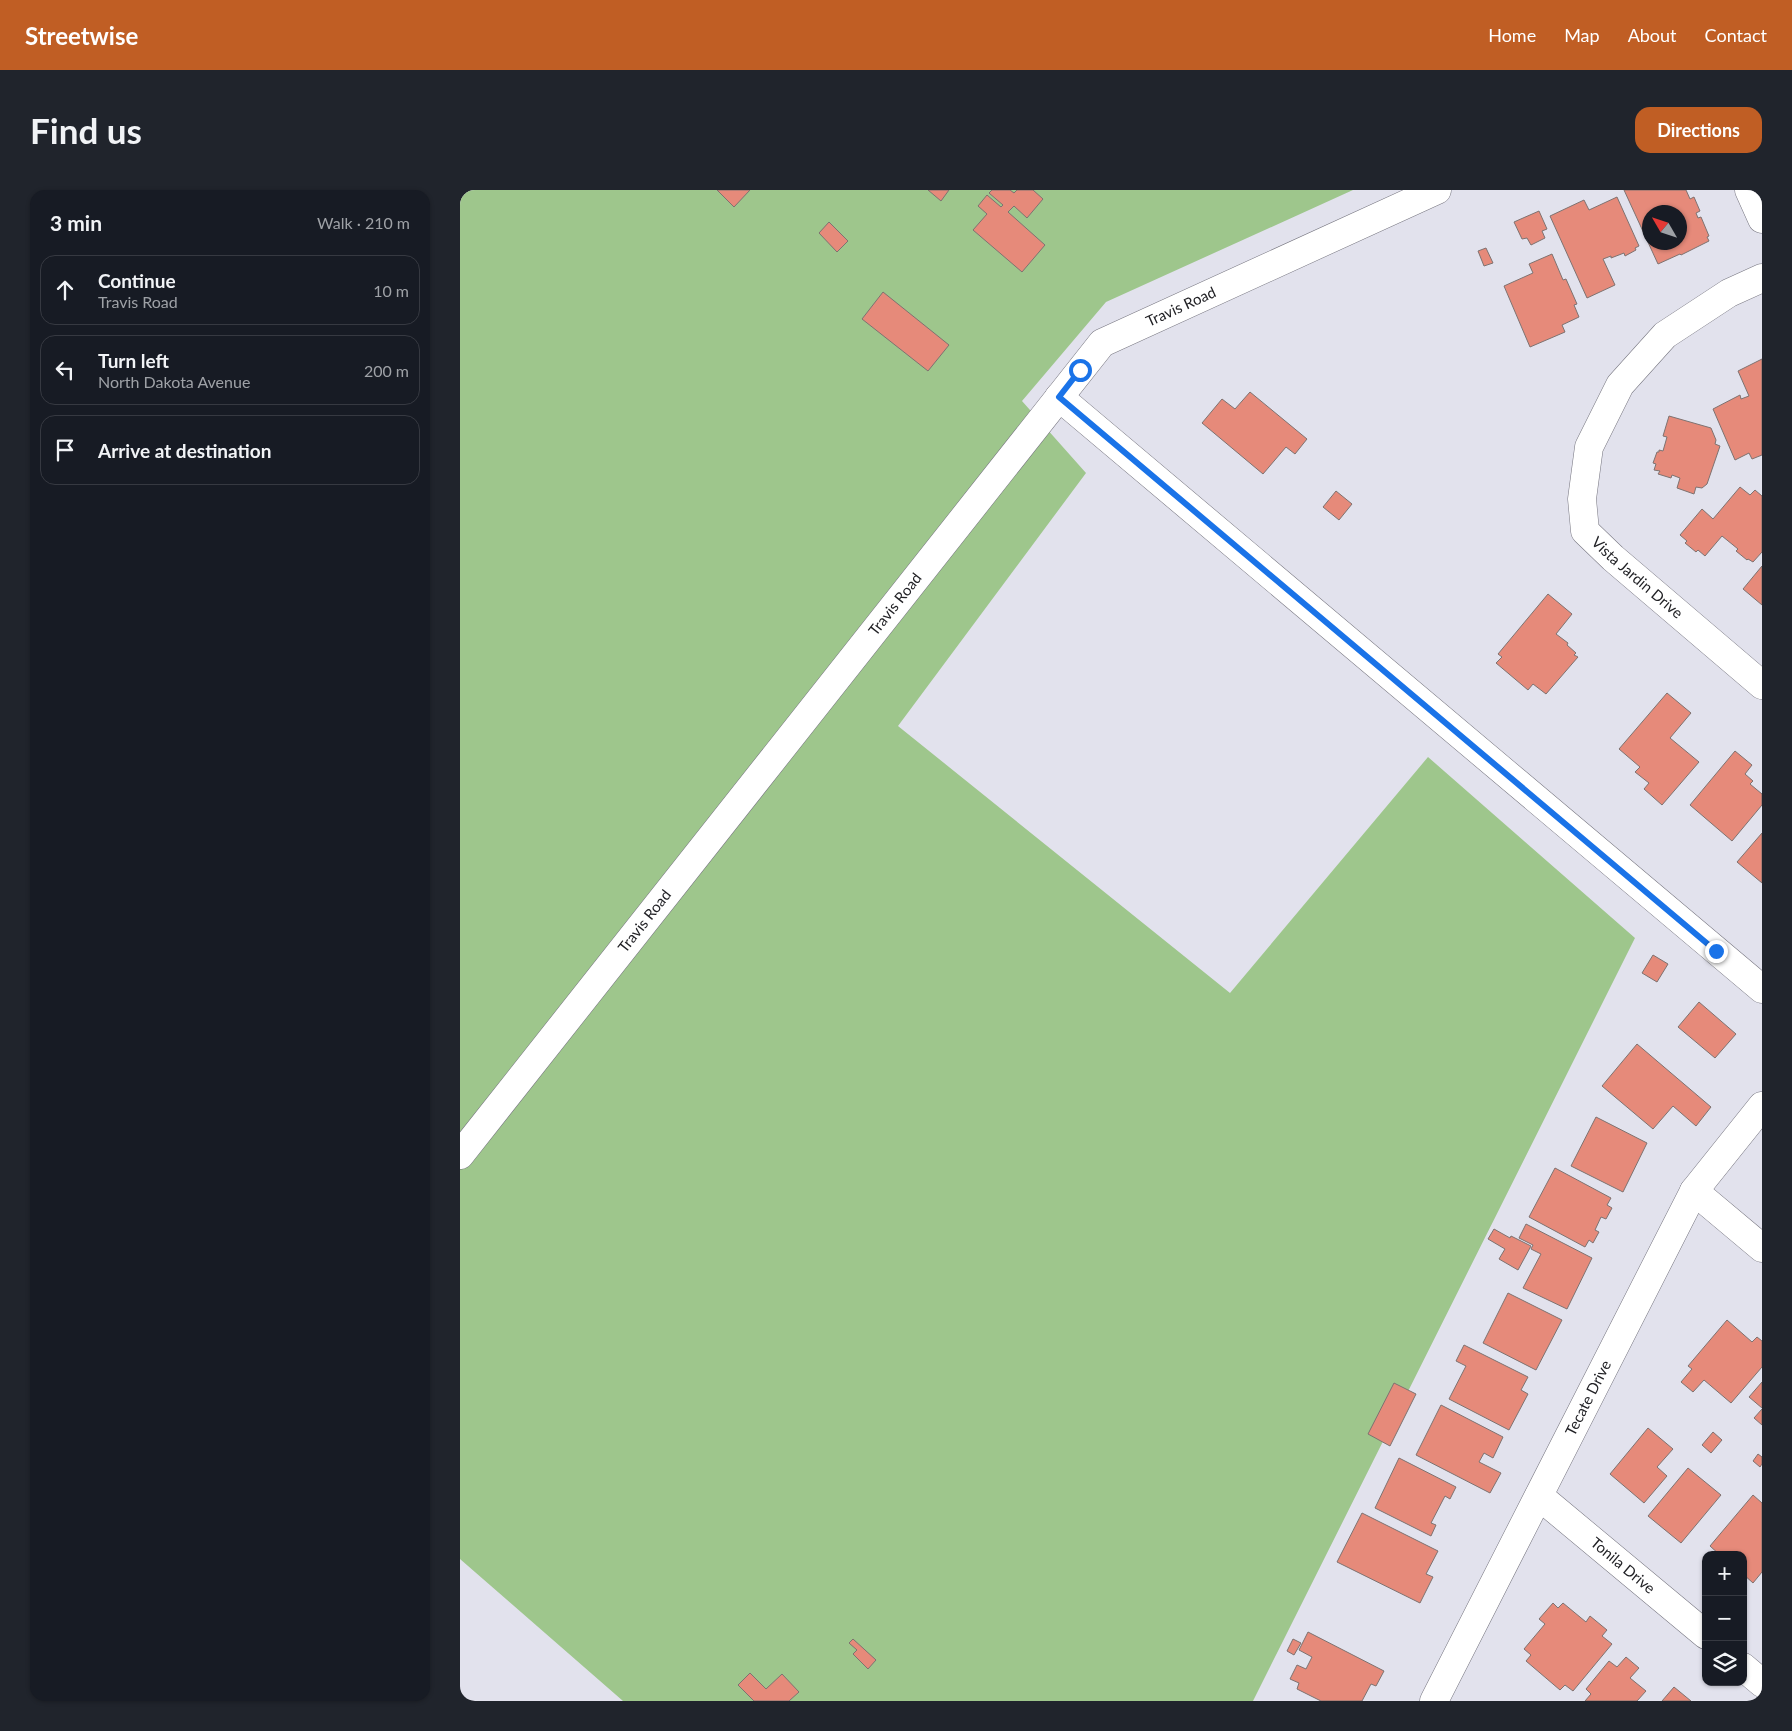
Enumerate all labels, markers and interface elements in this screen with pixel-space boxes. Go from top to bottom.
text: Streetwise [25,21,138,50]
text: Home [1488,24,1536,46]
text: Map [1564,24,1600,46]
text: About [1628,24,1677,46]
text: Contact [1705,24,1767,46]
button: Directions [1635,107,1762,153]
text: Find us [30,109,142,151]
north arrow [1642,205,1687,250]
text: 3 min [50,210,102,235]
text: Walk · 210 m [317,213,410,232]
text: Continue [98,269,176,292]
icon: ahead [51,276,79,304]
text: 10 m [373,281,409,300]
street label: Travis Road [1143,282,1218,330]
text: Travis Road [98,292,178,311]
text: Turn left [98,349,169,372]
icon: left [51,356,79,384]
route start [1069,359,1092,382]
text: 200 m [364,361,409,380]
text: North Dakota Avenue [98,372,250,391]
icon: arrive [51,436,79,464]
text: Arrive at destination [98,439,271,462]
street label: Vista Jardin Drive [1588,532,1687,622]
street label: Travis Road [864,569,925,639]
street label: Travis Road [614,886,674,956]
route end [1705,940,1728,963]
street label: Tecate Drive [1561,1357,1614,1438]
street label: Tonila Drive [1588,1533,1659,1597]
map controls [1702,1551,1747,1686]
button: + [1702,1551,1747,1596]
button: − [1702,1596,1747,1641]
button: layers [1702,1641,1747,1686]

